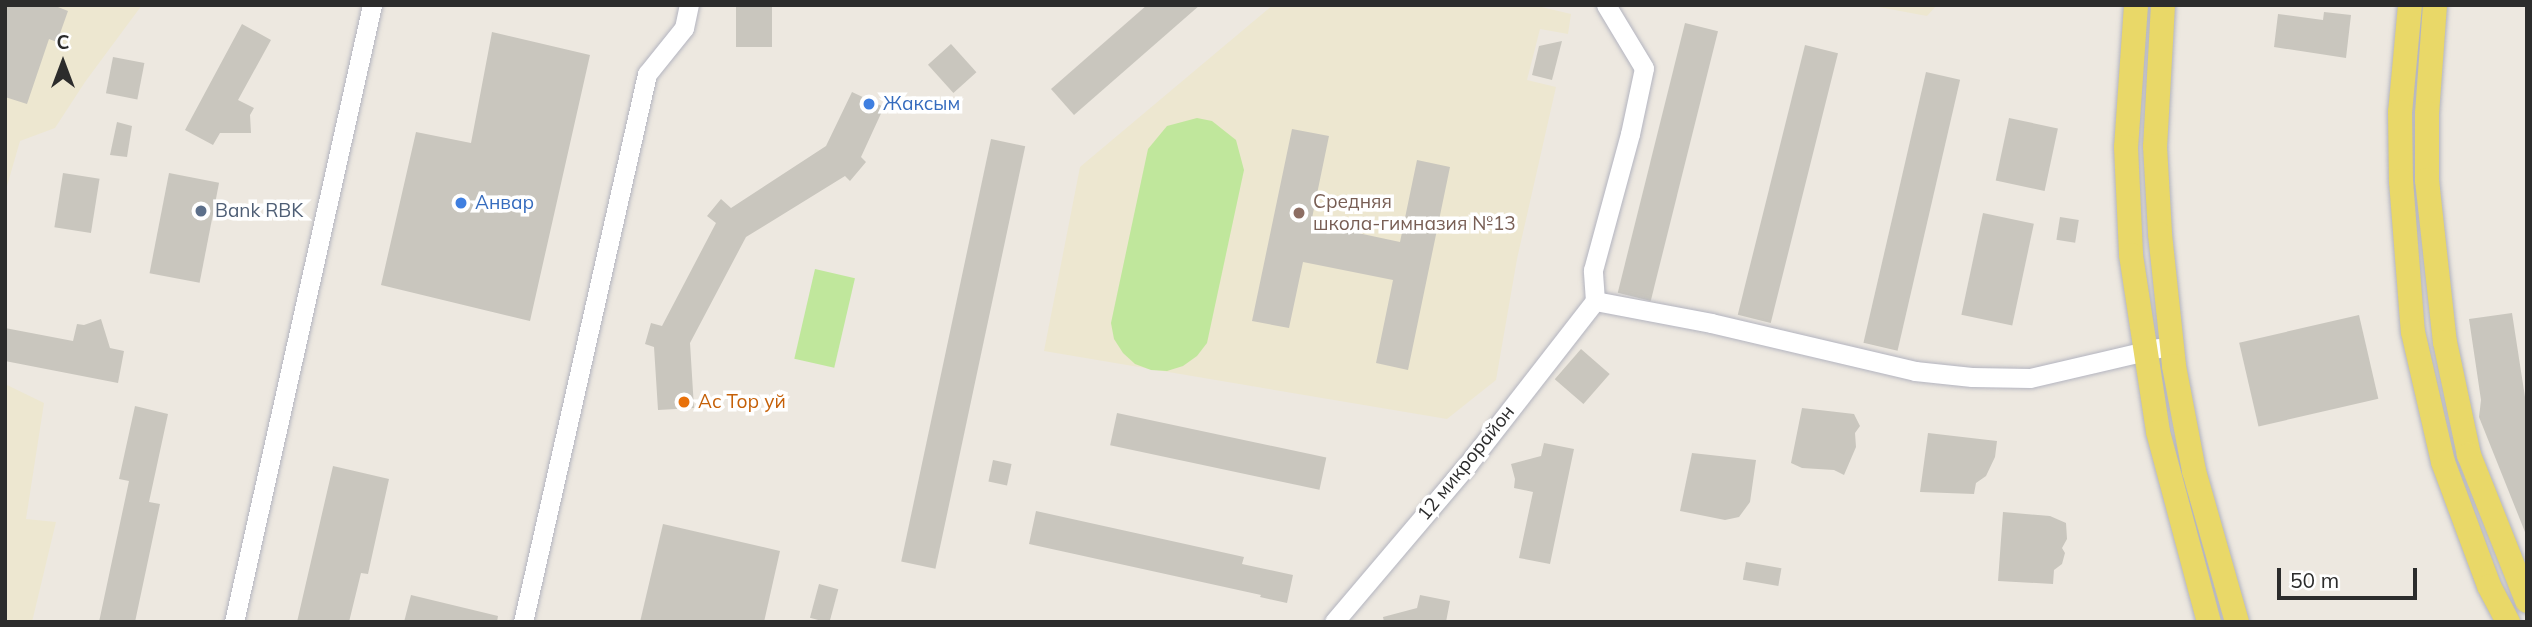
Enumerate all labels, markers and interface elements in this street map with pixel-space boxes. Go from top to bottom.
north arrow [28,28,98,98]
text: С [56,30,70,54]
place label: Жаксым [883,93,960,115]
marker: Жаксым [861,96,877,112]
place label: Средняя школа-гимназия №13 [1313,191,1516,235]
place label: Анвар [475,192,534,214]
marker: Анвар [453,195,469,211]
place label: Bank RBK [215,200,303,222]
marker: Bank RBK [193,203,209,219]
marker: Средняя школа-гимназия №13 [1291,205,1307,221]
place label: Ас Тор уй [698,391,786,413]
marker: Ас Тор уй [676,394,692,410]
street label: 12 микрорайон [1413,401,1519,525]
scale bar [2280,554,2420,598]
text: 50 m [2290,567,2339,593]

